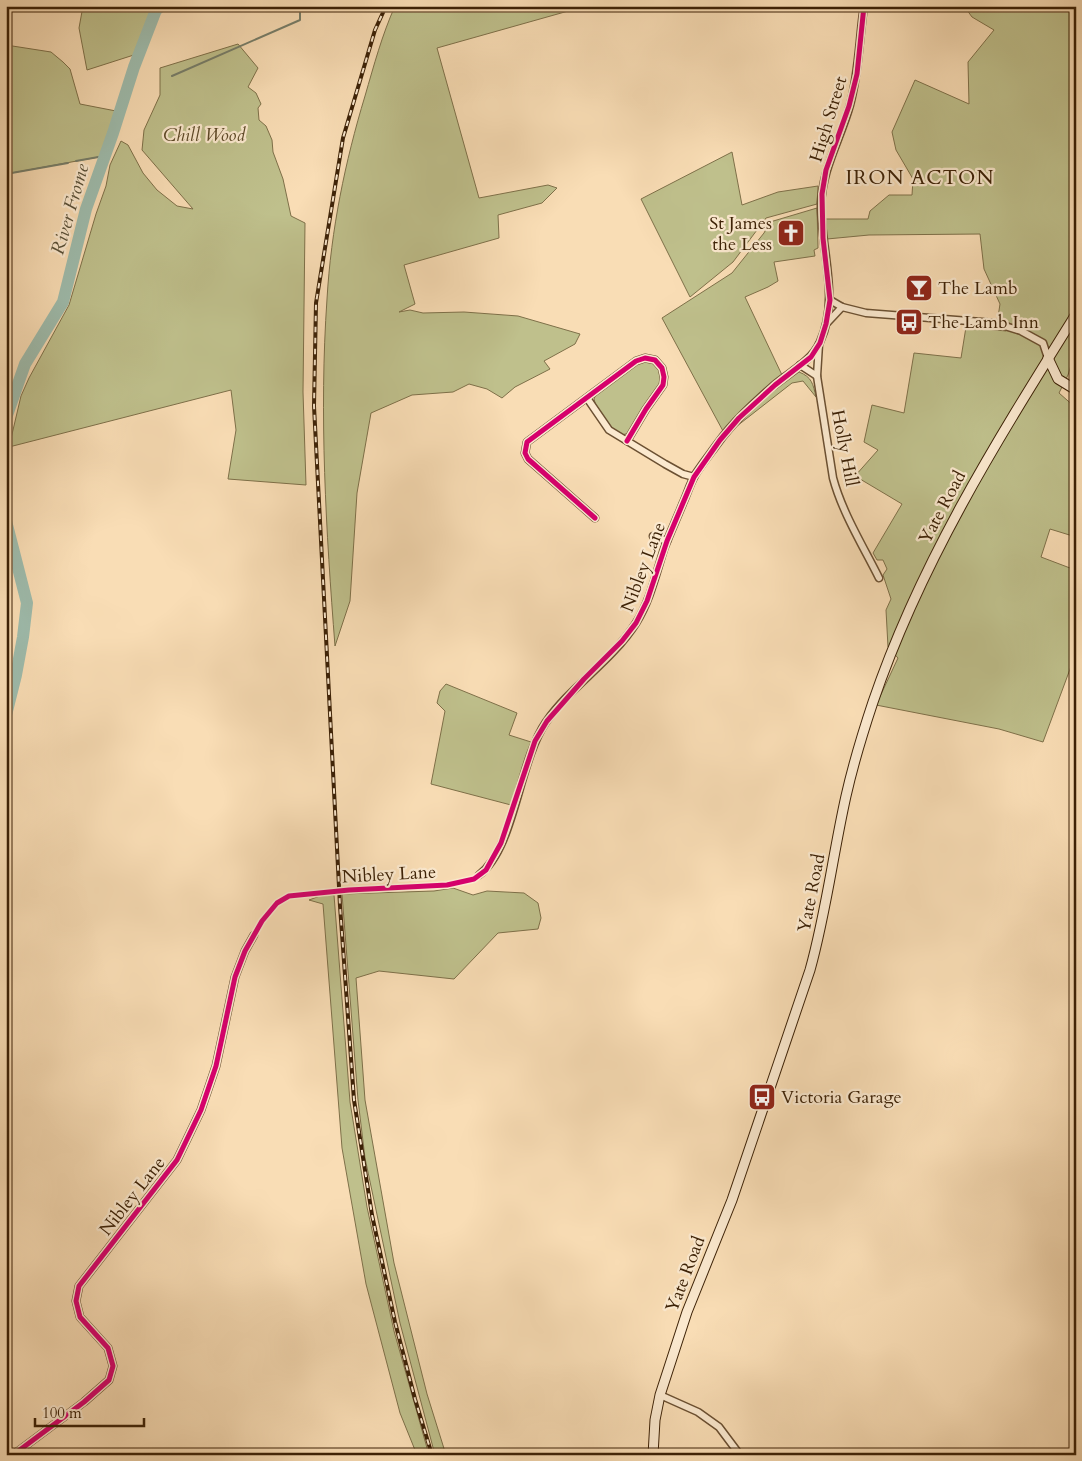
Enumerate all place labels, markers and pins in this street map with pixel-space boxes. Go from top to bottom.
place label: St James the Less [709,211,772,257]
church icon: St James the Less [776,218,806,248]
bar icon: The Lamb [904,273,934,303]
place label: The Lamb [938,276,1018,301]
bus stop icon: The Lamb Inn [894,307,924,337]
place label: The Lamb Inn [928,310,1040,335]
bus stop icon: Victoria Garage [747,1082,777,1112]
place label: Victoria Garage [781,1085,902,1110]

